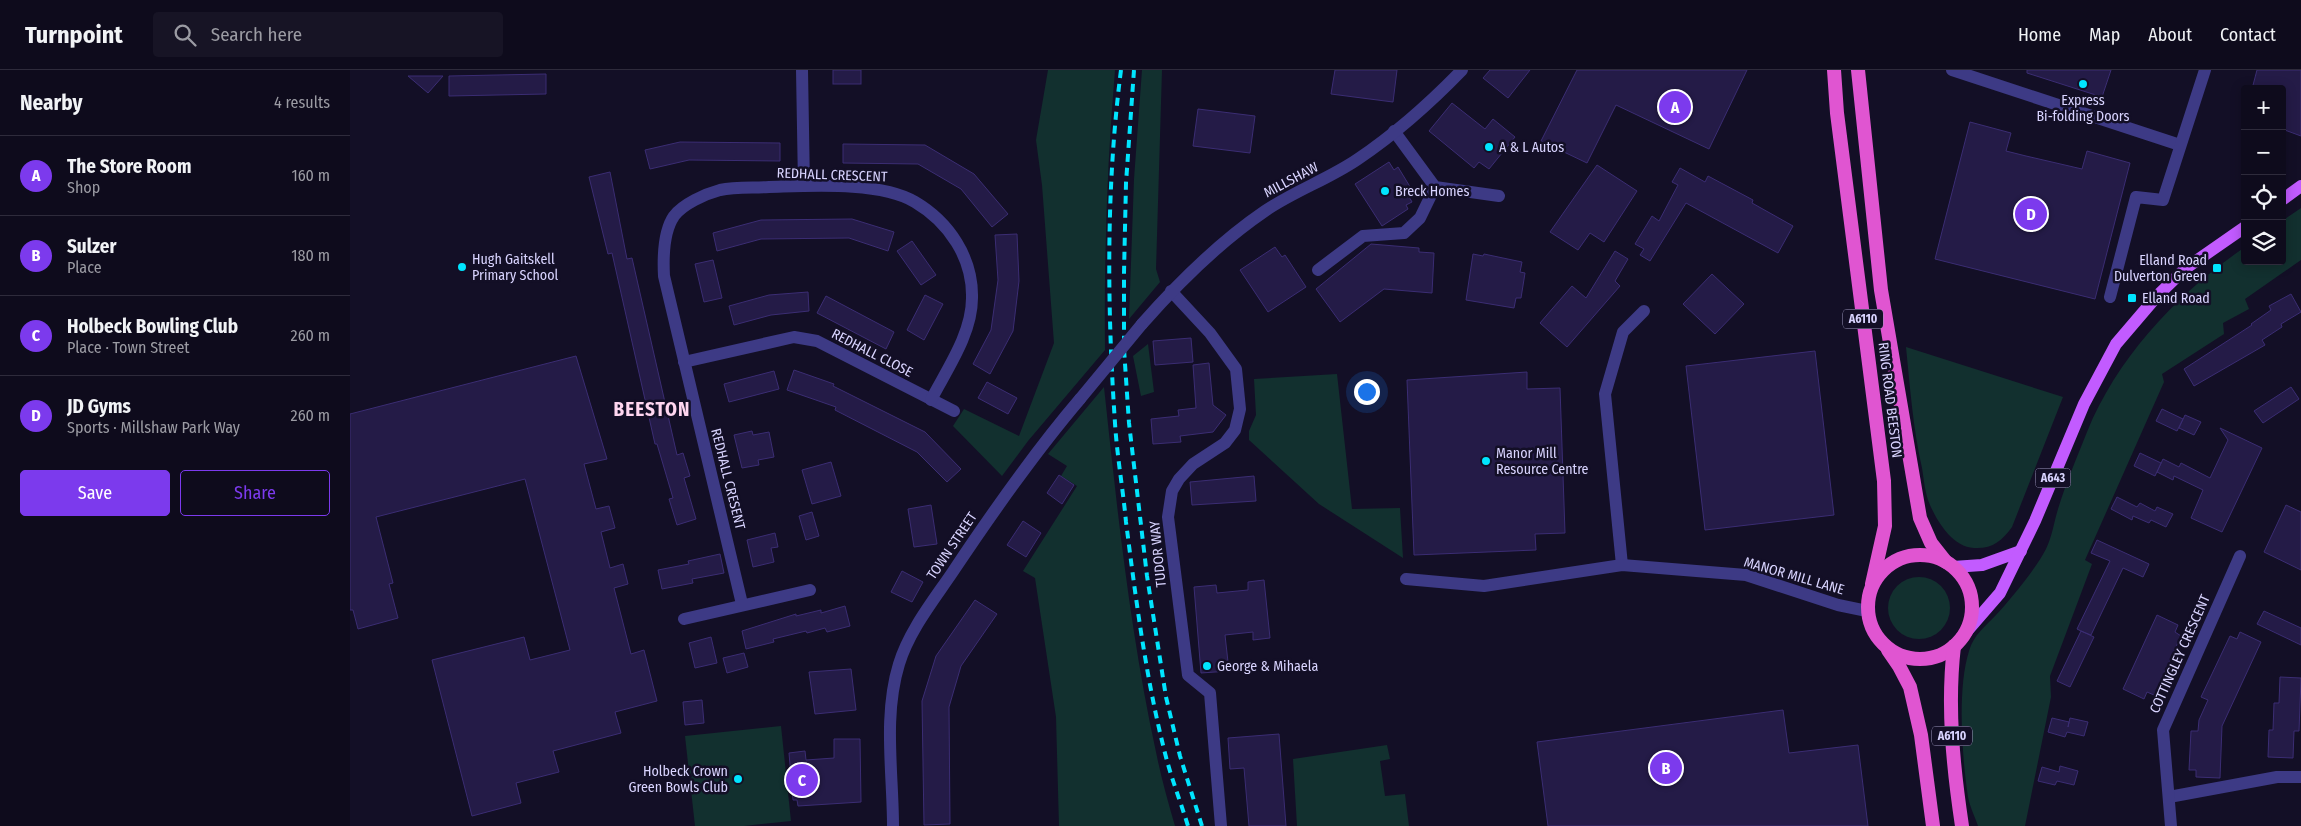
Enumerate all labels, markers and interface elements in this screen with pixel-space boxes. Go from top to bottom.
search box [153,12,503,57]
text: Turnpoint [25,21,123,49]
icon: search [171,21,199,49]
text: Search here [211,23,302,46]
text: Home [2018,24,2061,46]
text: Map [2089,24,2120,46]
text: About [2148,24,2192,46]
text: Contact [2220,24,2276,46]
marker: Express Bi-folding Doors [2077,78,2089,90]
map controls [2241,85,2286,265]
button: + [2241,85,2286,130]
pin: A [1659,88,1691,126]
text: Nearby [20,90,82,116]
place label: Express Bi-folding Doors [2036,92,2130,125]
text: 4 results [274,93,330,112]
button: − [2241,130,2286,175]
place label: A & L Autos [1499,139,1564,156]
marker: A & L Autos [1483,141,1495,153]
text: The Store Room [67,155,191,178]
street label: MILLSHAW [1261,158,1322,201]
street label: REDHALL CRESCENT [776,165,888,185]
text: A [32,166,40,185]
text: 160 m [291,166,330,185]
button: locate [2241,175,2286,220]
text: Shop [67,178,100,197]
place label: Breck Homes [1395,183,1469,200]
marker: Breck Homes [1379,185,1391,197]
pin: D [2015,195,2047,233]
button: layers [2241,220,2286,265]
text: Sulzer [67,235,116,258]
text: B [32,246,40,265]
text: 180 m [291,246,330,265]
place label: Hugh Gaitskell Primary School [472,251,559,284]
place label: Elland Road Dulverton Green [2114,252,2207,285]
text: Place [67,258,102,277]
marker: Hugh Gaitskell Primary School [456,261,468,273]
marker: Elland Road Dulverton Green [2211,262,2223,274]
place label: Elland Road [2142,290,2210,307]
marker: Elland Road [2126,292,2138,304]
road number: A6110 [1843,310,1883,328]
text: Holbeck Bowling Club [67,315,238,338]
street label: REDHALL CLOSE [829,325,916,381]
text: C [32,326,40,345]
text: 260 m [291,326,330,345]
text: Place · Town Street [67,338,190,357]
street label: RING ROAD BEESTON [1874,341,1906,459]
your location [1354,379,1380,405]
text: JD Gyms [67,395,131,418]
district label: BEESTON [614,398,690,421]
text: D [31,406,41,425]
text: 260 m [291,406,330,425]
text: Sports · Millshaw Park Way [67,418,240,437]
street label: REDHALL CRESENT [707,427,749,532]
place label: Manor Mill Resource Centre [1496,445,1589,478]
marker: Manor Mill Resource Centre [1480,455,1492,467]
road number: A643 [2036,468,2070,488]
button: Save [20,470,170,516]
button: Share [180,470,330,516]
street label: TOWN STREET [923,509,981,583]
street label: TUDOR WAY [1146,520,1170,588]
street label: MANOR MILL LANE [1742,554,1846,599]
street label: COTTINGLEY CRESCENT [2146,592,2214,716]
place label: George & Mihaela [1217,658,1318,675]
marker: George & Mihaela [1201,660,1213,672]
road number: A6110 [1932,726,1972,746]
pin: B [1650,749,1682,787]
pin: C [786,761,818,799]
place label: Holbeck Crown Green Bowls Club [628,763,728,796]
marker: Holbeck Crown Green Bowls Club [732,773,744,785]

